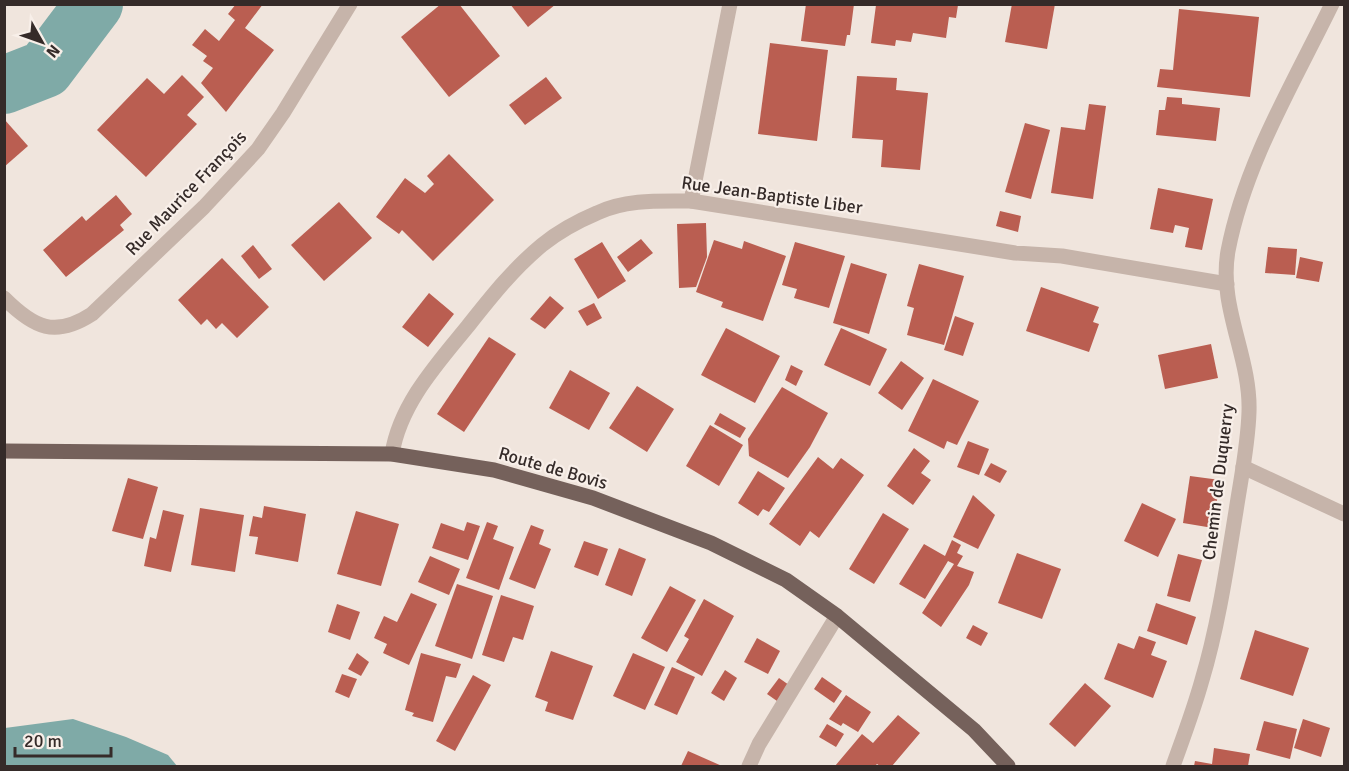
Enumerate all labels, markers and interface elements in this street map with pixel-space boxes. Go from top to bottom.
north arrow [12,12,72,72]
text: N [41,40,64,62]
street label: Rue Maurice François [121,126,251,260]
street label: Rue Jean-Baptiste Liber [680,171,864,219]
street label: Chemin de Duquerry [1198,402,1239,561]
street label: Route de Bovis [496,442,610,494]
scale bar [15,720,111,758]
text: 20 m [24,730,62,752]

